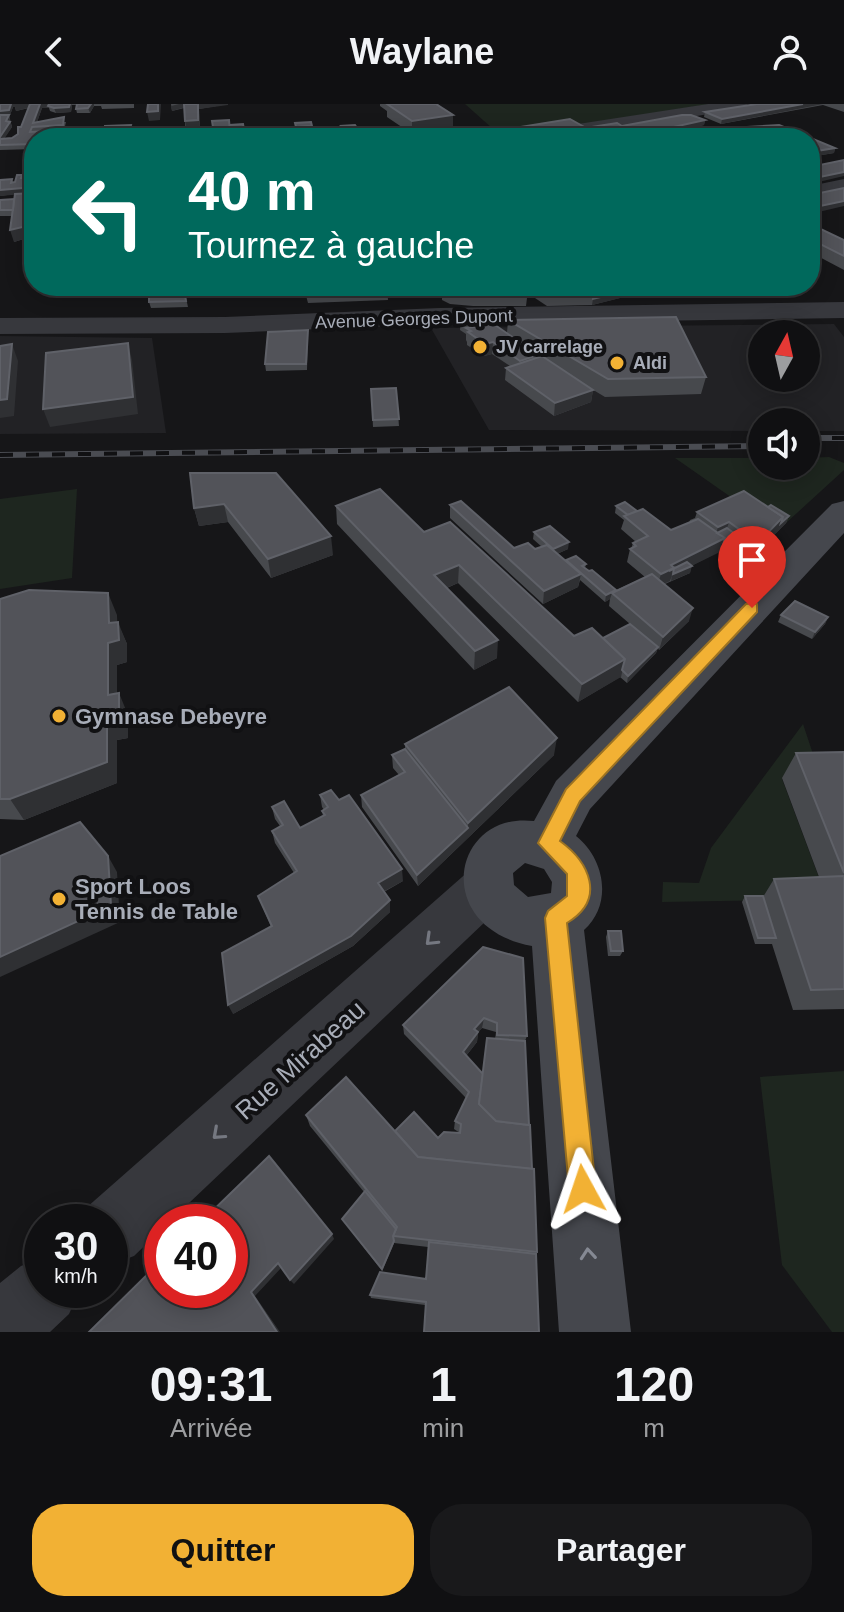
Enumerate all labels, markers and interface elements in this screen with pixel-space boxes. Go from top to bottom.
icon: back [32,30,76,74]
icon: person [768,30,812,74]
text: Waylane [350,31,494,72]
text: 40 m [188,159,316,222]
icon: left [56,160,160,264]
text: Tournez à gauche [188,225,474,266]
street label: Avenue Georges Dupont [315,306,513,332]
north arrow [748,320,820,392]
map controls [748,320,820,480]
place label: JV carrelage [496,337,603,357]
marker: JV carrelage [471,338,489,356]
place label: Aldi [633,353,667,373]
marker: Aldi [608,354,626,372]
button: sound [748,408,820,480]
pin [718,526,786,608]
icon: arrive [730,538,774,582]
place label: Gymnase Debeyre [75,704,267,729]
marker: Gymnase Debeyre [50,707,68,725]
place label: Sport Loos Tennis de Table [75,874,238,924]
marker: Sport Loos Tennis de Table [50,890,68,908]
one-way arrow [426,931,441,945]
street label: Rue Mirabeau [229,994,371,1126]
one-way arrow [213,1125,228,1139]
position arrow [541,1147,625,1231]
speed limit sign: 40 [144,1204,248,1308]
text: 30 [54,1224,98,1268]
one-way arrow [580,1247,597,1260]
text: km/h [54,1265,98,1287]
text: 09:31 [150,1358,273,1411]
text: 1 [430,1358,457,1411]
text: 120 [614,1358,694,1411]
text: Arrivée [170,1413,252,1443]
text: min [422,1413,464,1443]
text: m [643,1413,665,1443]
button: Quitter [32,1504,414,1596]
button: Partager [430,1504,812,1596]

